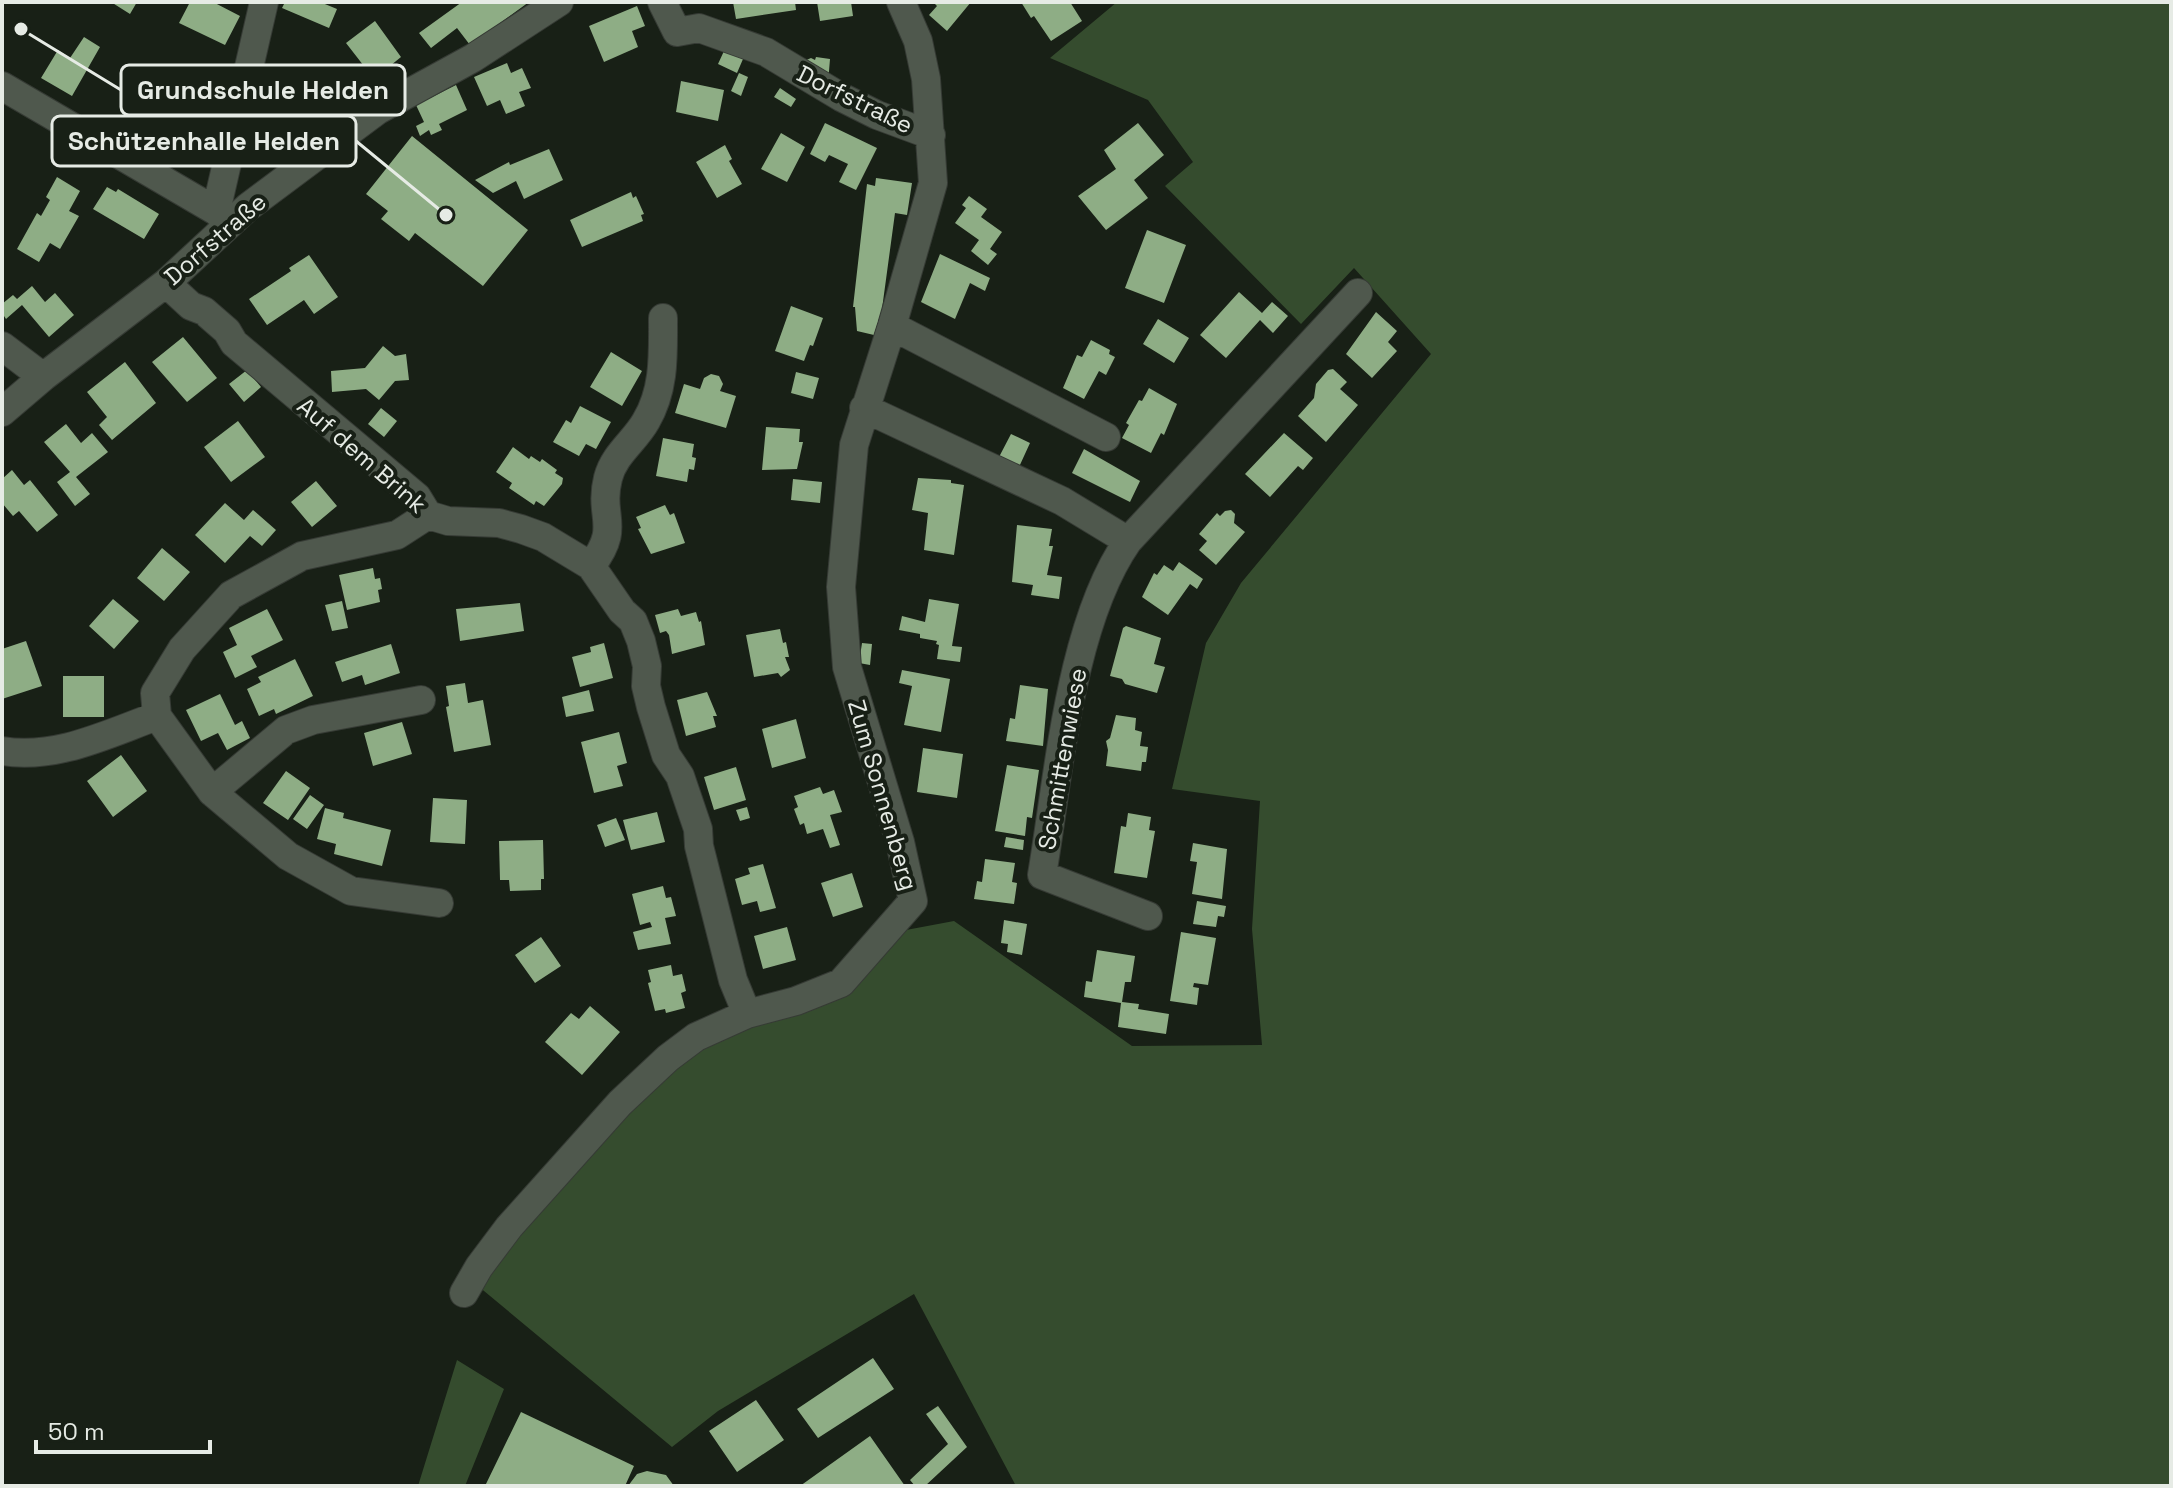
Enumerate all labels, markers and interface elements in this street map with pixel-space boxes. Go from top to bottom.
street label: Dorfstraße [792,58,918,140]
callout: Grundschule Helden [121,65,405,115]
text: Grundschule Helden [137,73,389,107]
callout: Schützenhalle Helden [52,116,356,166]
text: Schützenhalle Helden [68,124,340,158]
street label: Dorfstraße [158,186,272,292]
street label: Auf dem Brink [291,390,433,520]
street label: Schmittenwiese [1031,666,1093,852]
street label: Zum Sonnenberg [841,696,925,894]
scale bar [36,1404,210,1454]
text: 50 m [48,1416,105,1447]

